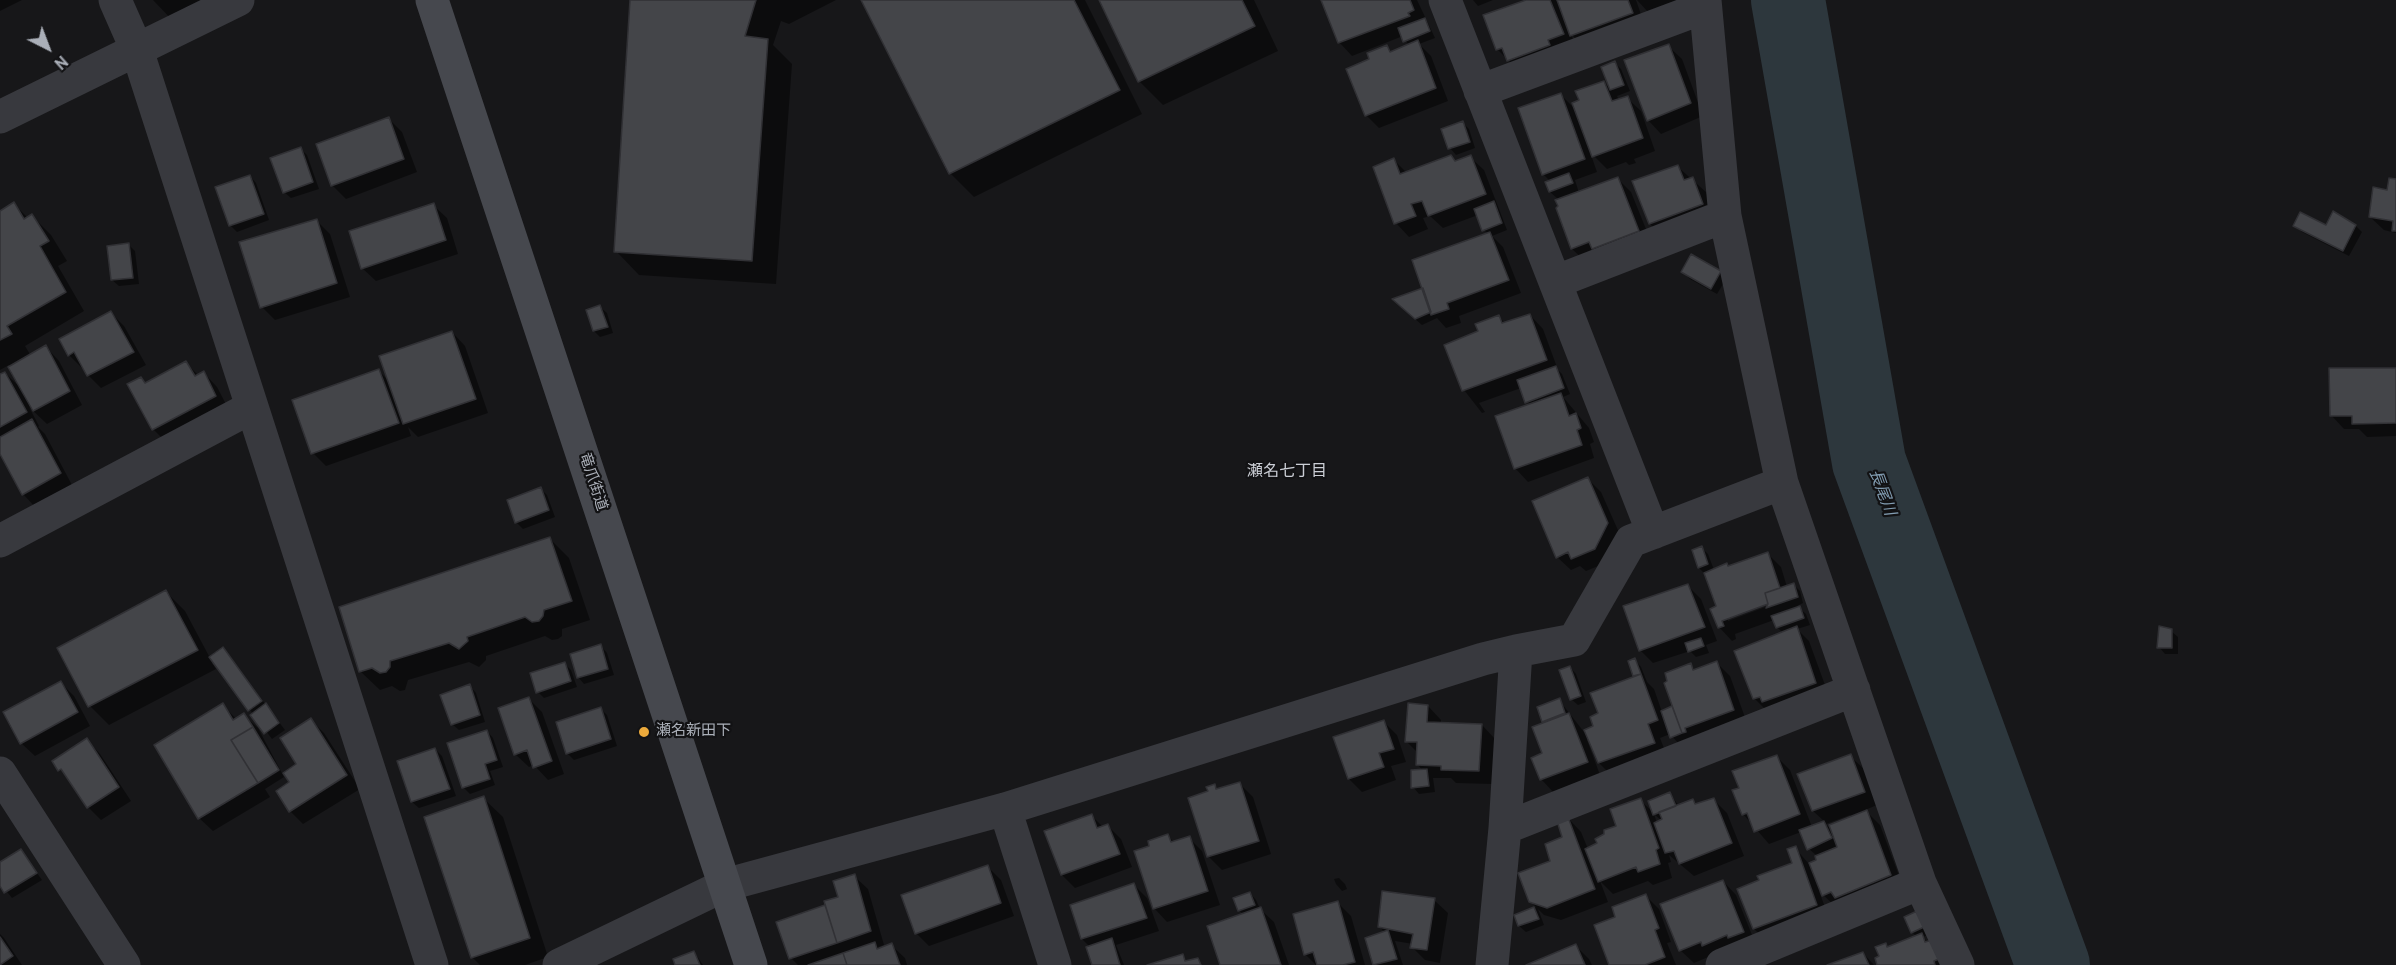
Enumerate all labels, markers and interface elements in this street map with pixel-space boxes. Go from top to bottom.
north arrow [18,18,78,78]
text: N [49,50,71,73]
street label: 竜爪街道 [574,451,610,513]
district label: 瀬名七丁目 [1247,463,1327,483]
water label: 長尾川 [1864,467,1898,519]
place label: 瀬名新田下 [656,723,731,741]
marker: 瀬名新田下 [637,725,651,739]

